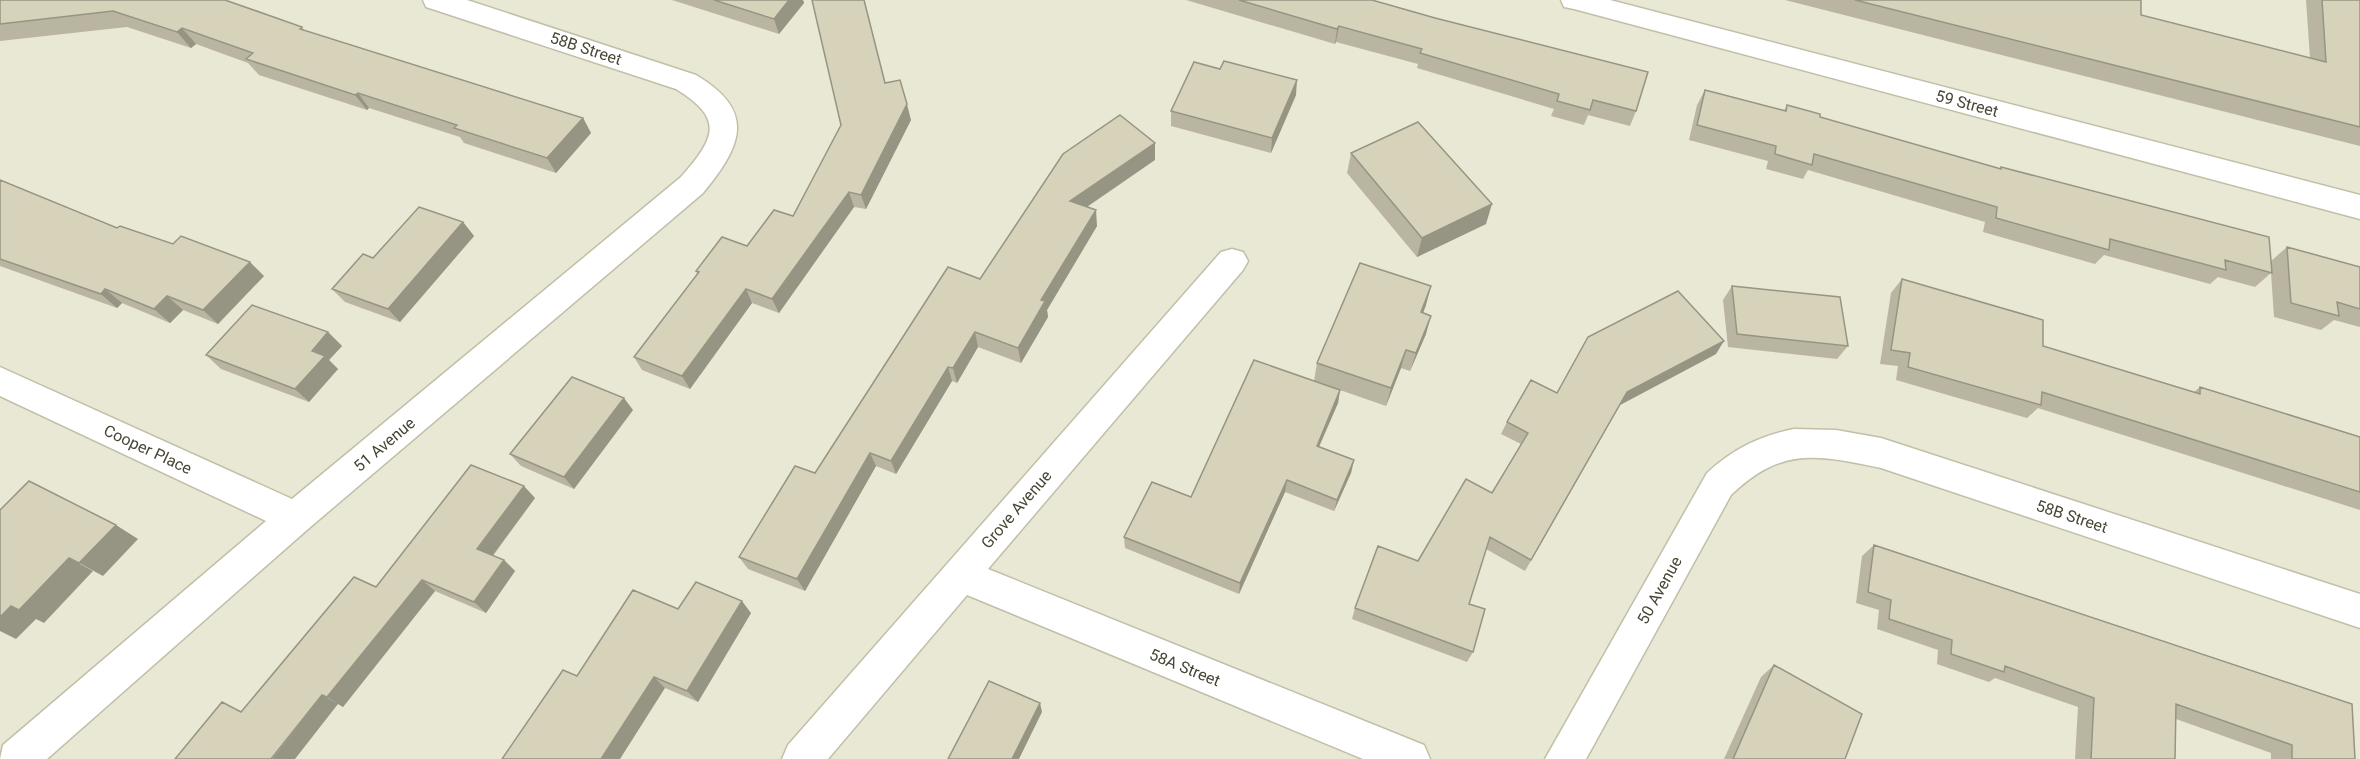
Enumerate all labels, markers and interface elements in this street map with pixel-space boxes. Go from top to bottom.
street label: 58B Street [548,28,624,69]
street label: 59 Street [1933,86,2000,121]
street label: 51 Avenue [350,413,419,476]
street label: Cooper Place [101,421,195,478]
street label: Grove Avenue [977,466,1056,552]
street label: 58B Street [2034,496,2110,537]
street label: 50 Avenue [1633,553,1686,627]
street label: 58A Street [1147,645,1223,690]

